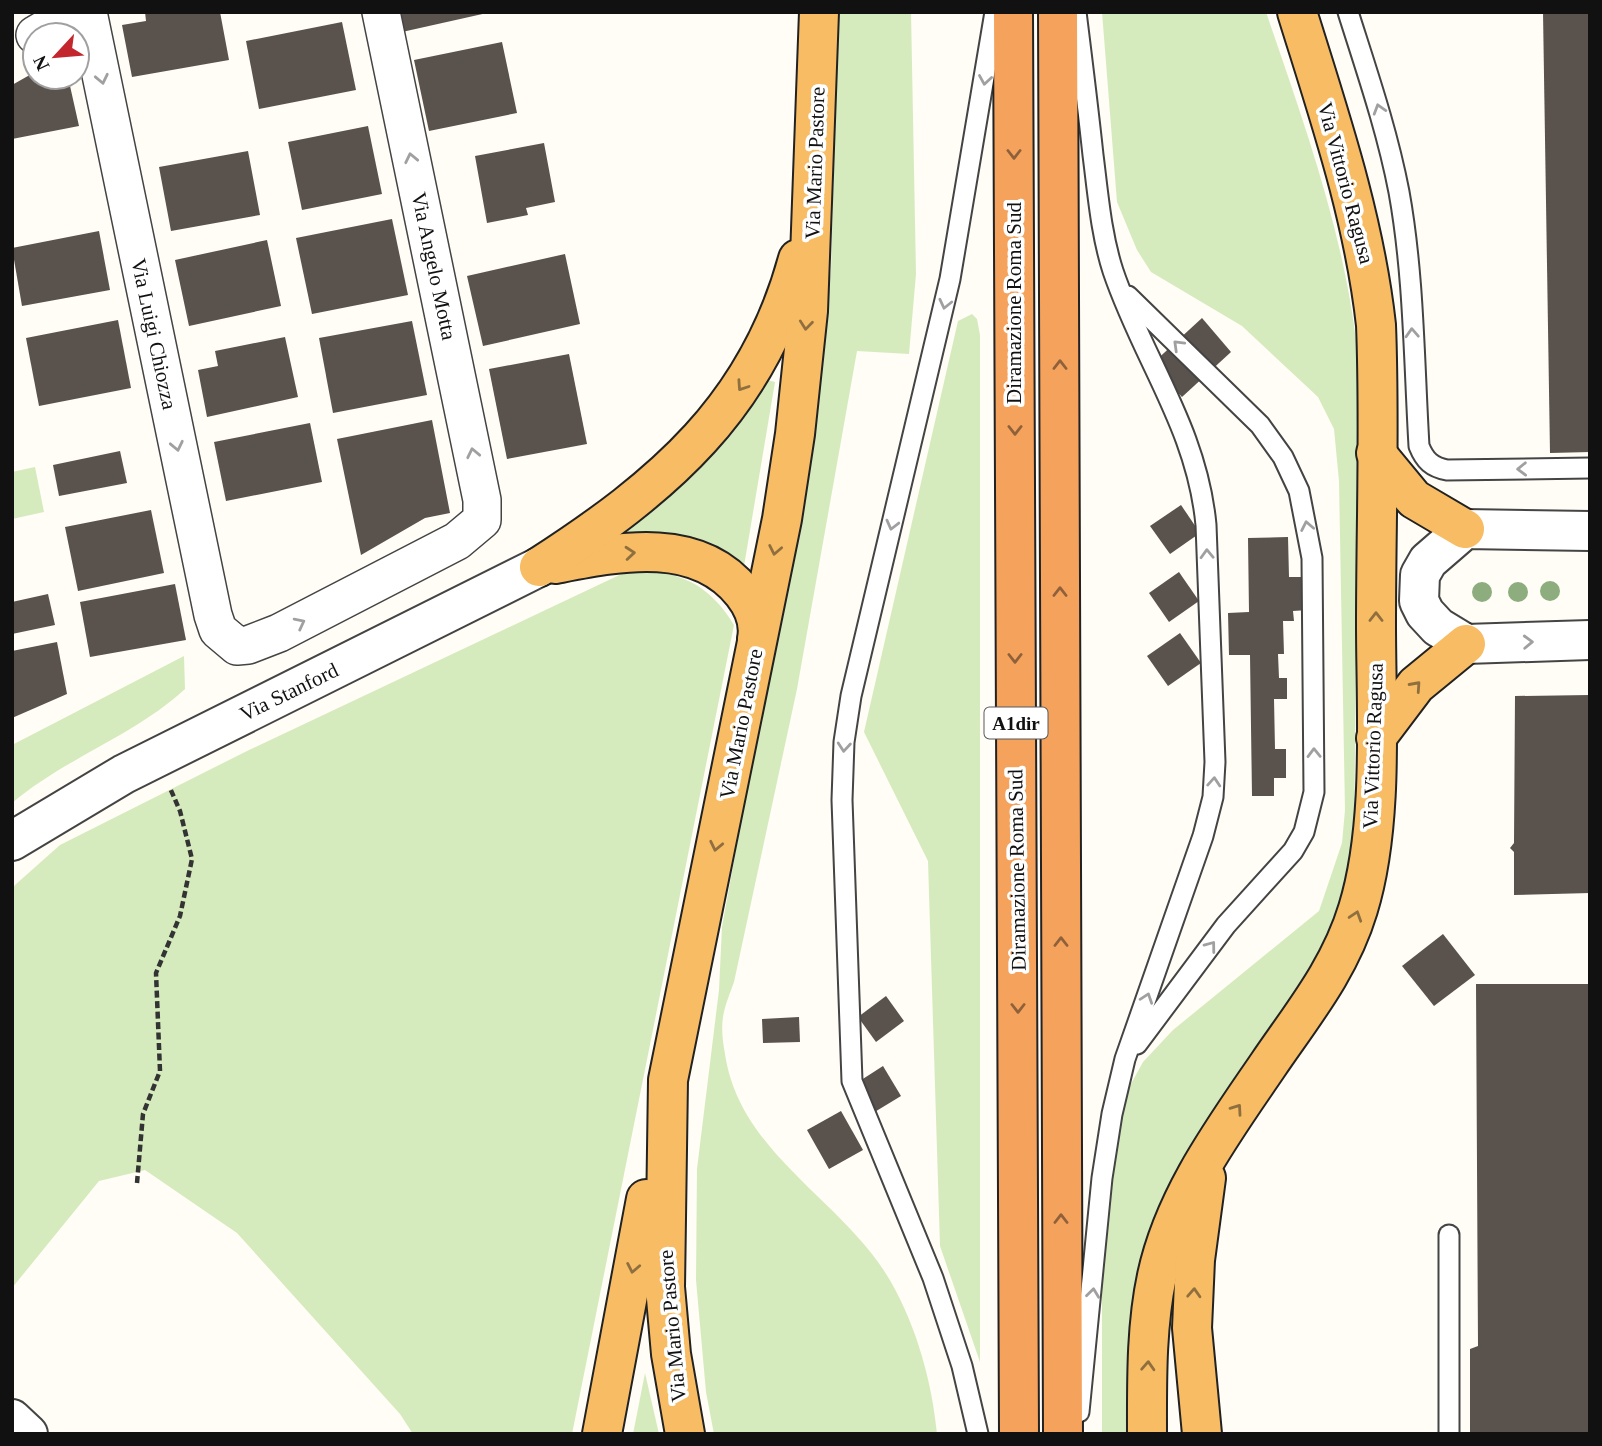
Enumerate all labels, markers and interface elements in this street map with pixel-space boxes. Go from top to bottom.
north arrow [21,21,91,91]
text: N [29,52,54,74]
one-way arrow [94,73,109,85]
one-way arrow [978,74,993,86]
street label: Via Mario Pastore [800,86,830,240]
street label: Via Vittorio Ragusa [1313,100,1379,267]
one-way arrow [1372,103,1387,115]
one-way arrow [1006,149,1022,160]
one-way arrow [405,152,420,164]
street label: Via Angelo Motta [407,190,462,343]
street label: Diramazione Roma Sud [1002,202,1026,404]
street label: Via Luigi Chiozza [126,256,182,412]
one-way arrow [939,298,953,310]
one-way arrow [799,320,814,331]
one-way arrow [1405,327,1420,338]
one-way arrow [1174,341,1187,354]
one-way arrow [1052,359,1067,370]
one-way arrow [738,378,750,391]
one-way arrow [1007,426,1023,436]
one-way arrow [169,440,184,452]
one-way arrow [466,447,481,459]
one-way arrow [1516,461,1526,477]
one-way arrow [886,519,900,531]
one-way arrow [1300,520,1315,532]
one-way arrow [769,544,784,556]
one-way arrow [625,546,636,561]
one-way arrow [1199,549,1214,560]
one-way arrow [1052,586,1068,597]
one-way arrow [1368,611,1384,622]
one-way arrow [293,617,305,631]
one-way arrow [1523,635,1534,650]
street label: Via Mario Pastore [715,647,767,801]
one-way arrow [1007,653,1023,664]
street label: Via Stanford [236,658,343,726]
street label: Via Vittorio Ragusa [1358,662,1388,829]
one-way arrow [1408,682,1421,695]
road number: A1dir [984,708,1048,738]
one-way arrow [837,742,852,753]
one-way arrow [1306,748,1322,758]
street label: Diramazione Roma Sud [1003,768,1031,971]
one-way arrow [1206,776,1221,787]
one-way arrow [710,840,725,852]
one-way arrow [1348,911,1362,923]
one-way arrow [1053,936,1069,947]
one-way arrow [1202,941,1215,953]
one-way arrow [1139,993,1153,1005]
one-way arrow [1010,1003,1026,1014]
one-way arrow [1229,1104,1241,1117]
one-way arrow [1054,1213,1069,1224]
street label: Via Mario Pastore [653,1249,691,1403]
one-way arrow [627,1262,642,1274]
one-way arrow [1085,1287,1100,1299]
one-way arrow [1186,1287,1201,1298]
one-way arrow [1140,1360,1155,1371]

